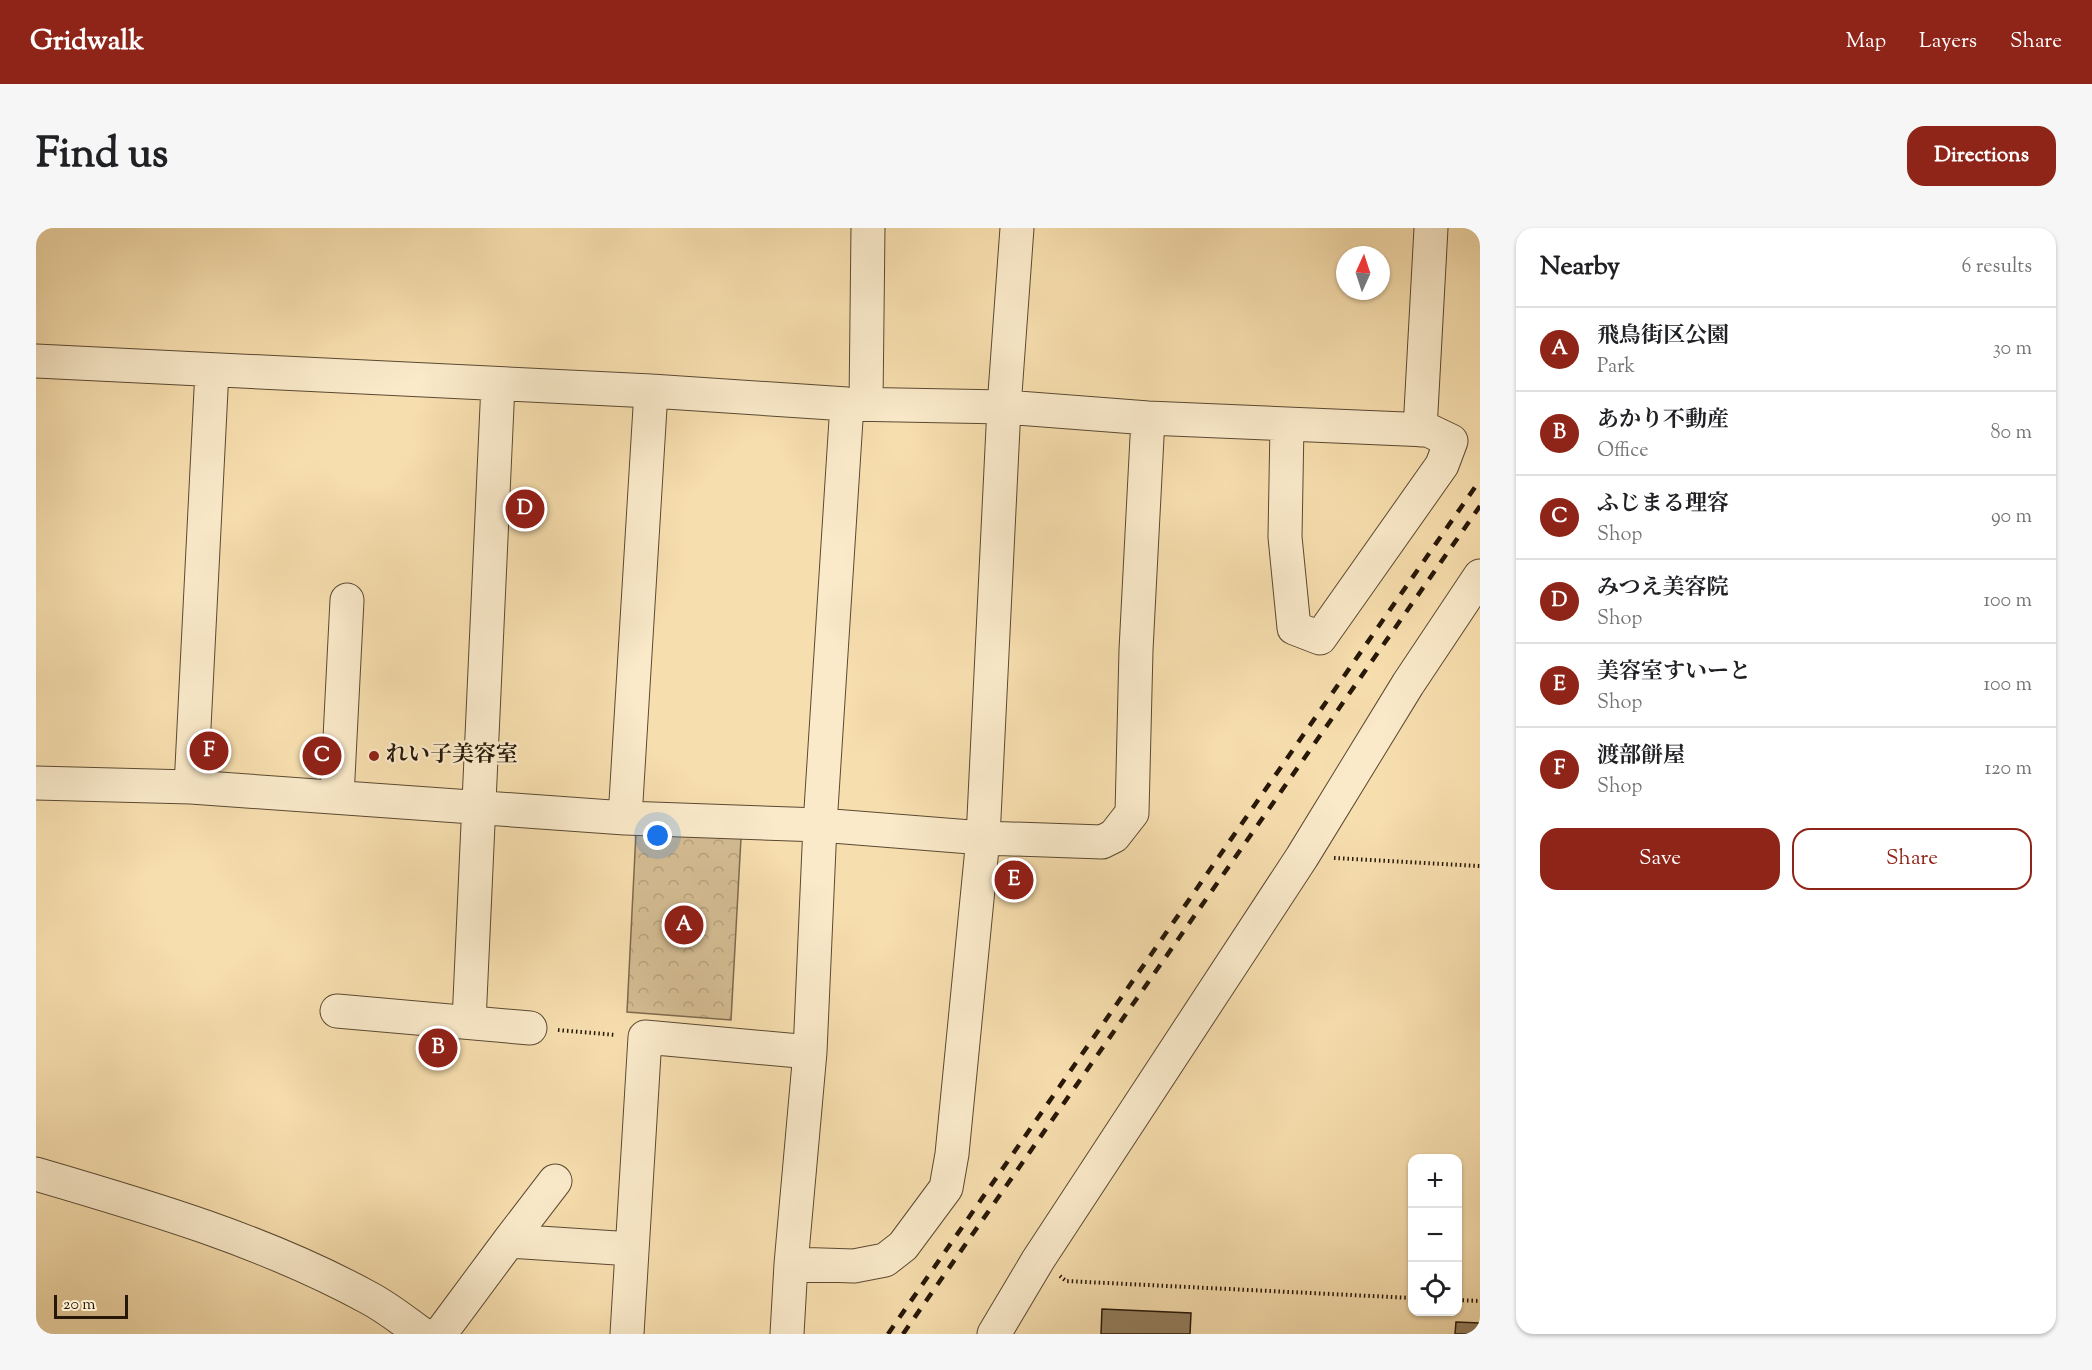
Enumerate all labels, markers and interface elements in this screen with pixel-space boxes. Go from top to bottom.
text: Gridwalk [30,22,144,62]
text: Map [1846,27,1886,57]
text: Layers [1919,27,1977,57]
text: Share [2010,27,2062,57]
text: Find us [36,126,168,186]
button: Directions [1907,126,2056,186]
north arrow [1336,246,1390,300]
text: Nearby [1540,249,1620,286]
text: 6 results [1962,253,2032,282]
text: 飛鳥街区公園 [1597,321,1729,353]
text: A [1551,335,1568,364]
text: 30 m [1993,335,2032,364]
text: Park [1597,353,1635,382]
text: あかり不動産 [1597,405,1729,437]
text: B [1553,419,1566,448]
text: 80 m [1991,419,2032,448]
text: Office [1597,437,1649,466]
pin: D [506,486,544,532]
text: ふじまる理容 [1597,489,1729,521]
text: C [1551,503,1568,532]
text: 90 m [1991,503,2032,532]
text: Shop [1597,521,1642,550]
text: みつえ美容院 [1597,573,1729,605]
text: D [1552,587,1567,616]
text: 100 m [1983,587,2032,616]
text: Shop [1597,605,1642,634]
text: 美容室すいーと [1597,657,1751,689]
text: E [1553,671,1566,700]
text: 100 m [1983,671,2032,700]
text: Shop [1597,689,1642,718]
pin: F [190,728,228,774]
pin: C [302,734,342,778]
place label: れい子美容室 [386,740,518,772]
text: 渡部餅屋 [1597,741,1685,773]
marker: れい子美容室 [367,749,381,763]
text: F [1554,755,1565,784]
text: 120 m [1984,755,2032,784]
text: Shop [1597,773,1642,802]
your location [643,821,672,850]
button: Save [1540,828,1780,890]
button: Share [1792,828,2032,890]
pin: E [994,858,1034,902]
pin: A [664,902,704,948]
pin: B [418,1026,458,1070]
map controls [1408,1154,1462,1316]
button: + [1408,1154,1462,1208]
button: − [1408,1208,1462,1262]
button: locate [1408,1262,1462,1316]
scale bar [54,1292,128,1320]
text: 20 m [63,1294,96,1317]

